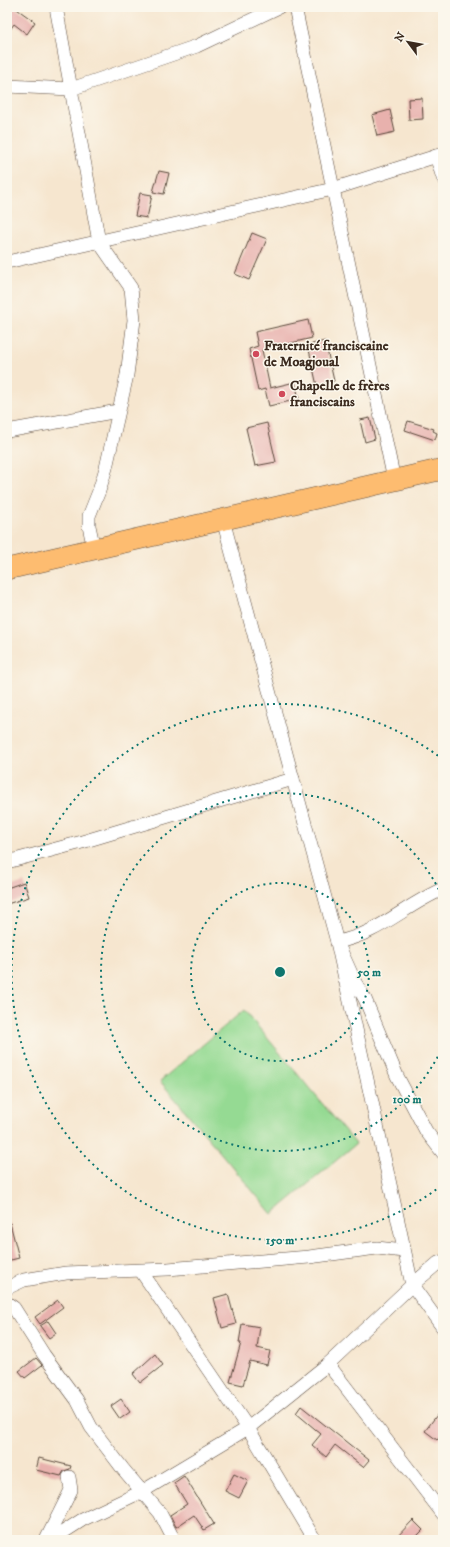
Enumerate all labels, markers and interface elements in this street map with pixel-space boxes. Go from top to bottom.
north arrow [388,22,428,62]
text: N [392,30,409,45]
place label: Fraternité franciscaine de Moagjoual [264,337,389,371]
marker: Fraternité franciscaine de Moagjoual [251,349,261,359]
place label: Chapelle de frères franciscains [289,377,390,411]
marker: Chapelle de frères franciscains [277,389,287,399]
centre of rings [273,965,287,979]
text: 50 m [356,965,381,980]
text: 100 m [393,1092,421,1107]
text: 150 m [266,1233,294,1248]

